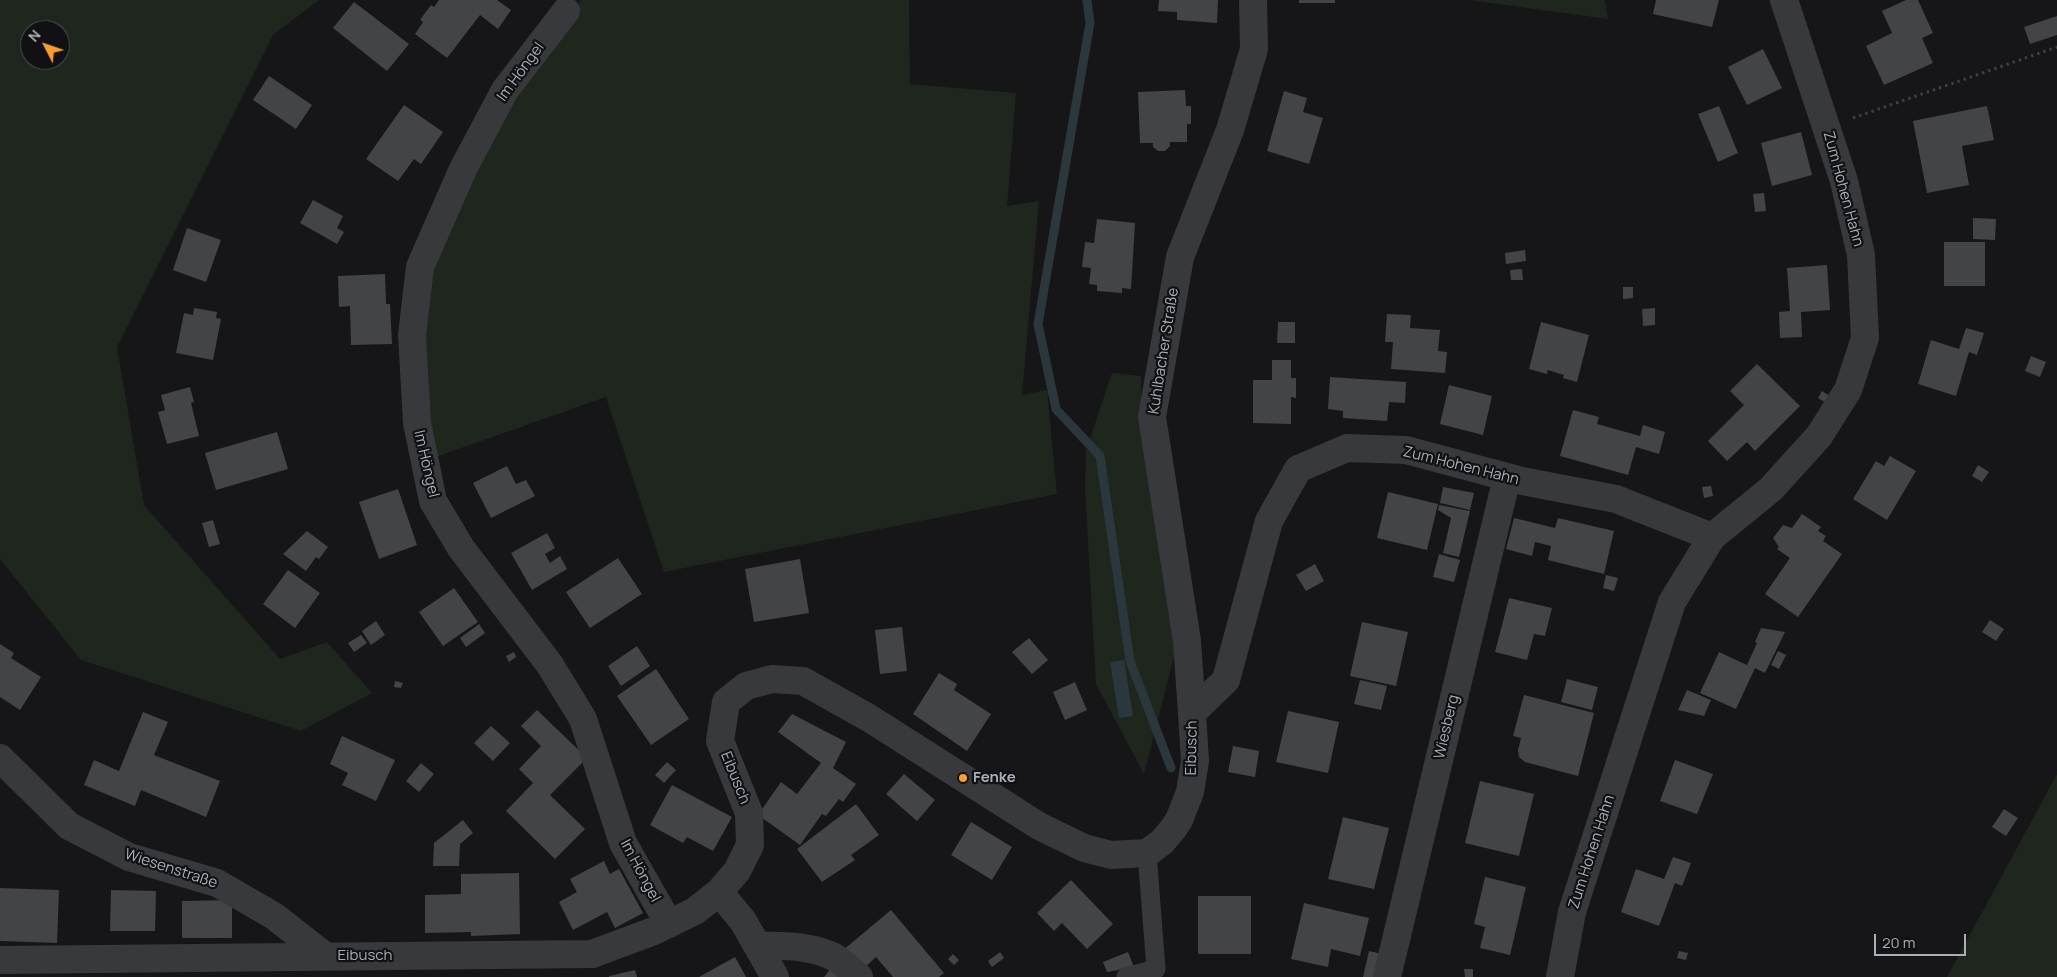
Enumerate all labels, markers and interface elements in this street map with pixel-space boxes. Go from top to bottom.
north arrow [20,20,70,70]
text: N [24,25,45,46]
street label: Im Höngel [494,39,548,105]
street label: Zum Hohen Hahn [1819,129,1867,249]
street label: Kuhlbacher Straße [1145,287,1183,415]
street label: Im Höngel [410,429,442,499]
street label: Zum Hohen Hahn [1401,443,1521,489]
street label: Wiesberg [1431,693,1463,761]
street label: Eibusch [1183,720,1201,776]
street label: Eibusch [716,749,754,807]
place label: Fenke [973,769,1016,787]
marker: Fenke [957,772,969,784]
street label: Zum Hohen Hahn [1565,793,1619,911]
street label: Im Höngel [616,837,664,905]
street label: Wiesenstraße [122,846,220,892]
scale bar [1877,924,1970,956]
text: 20 m [1882,932,1915,953]
street label: Eibusch [338,947,392,965]

